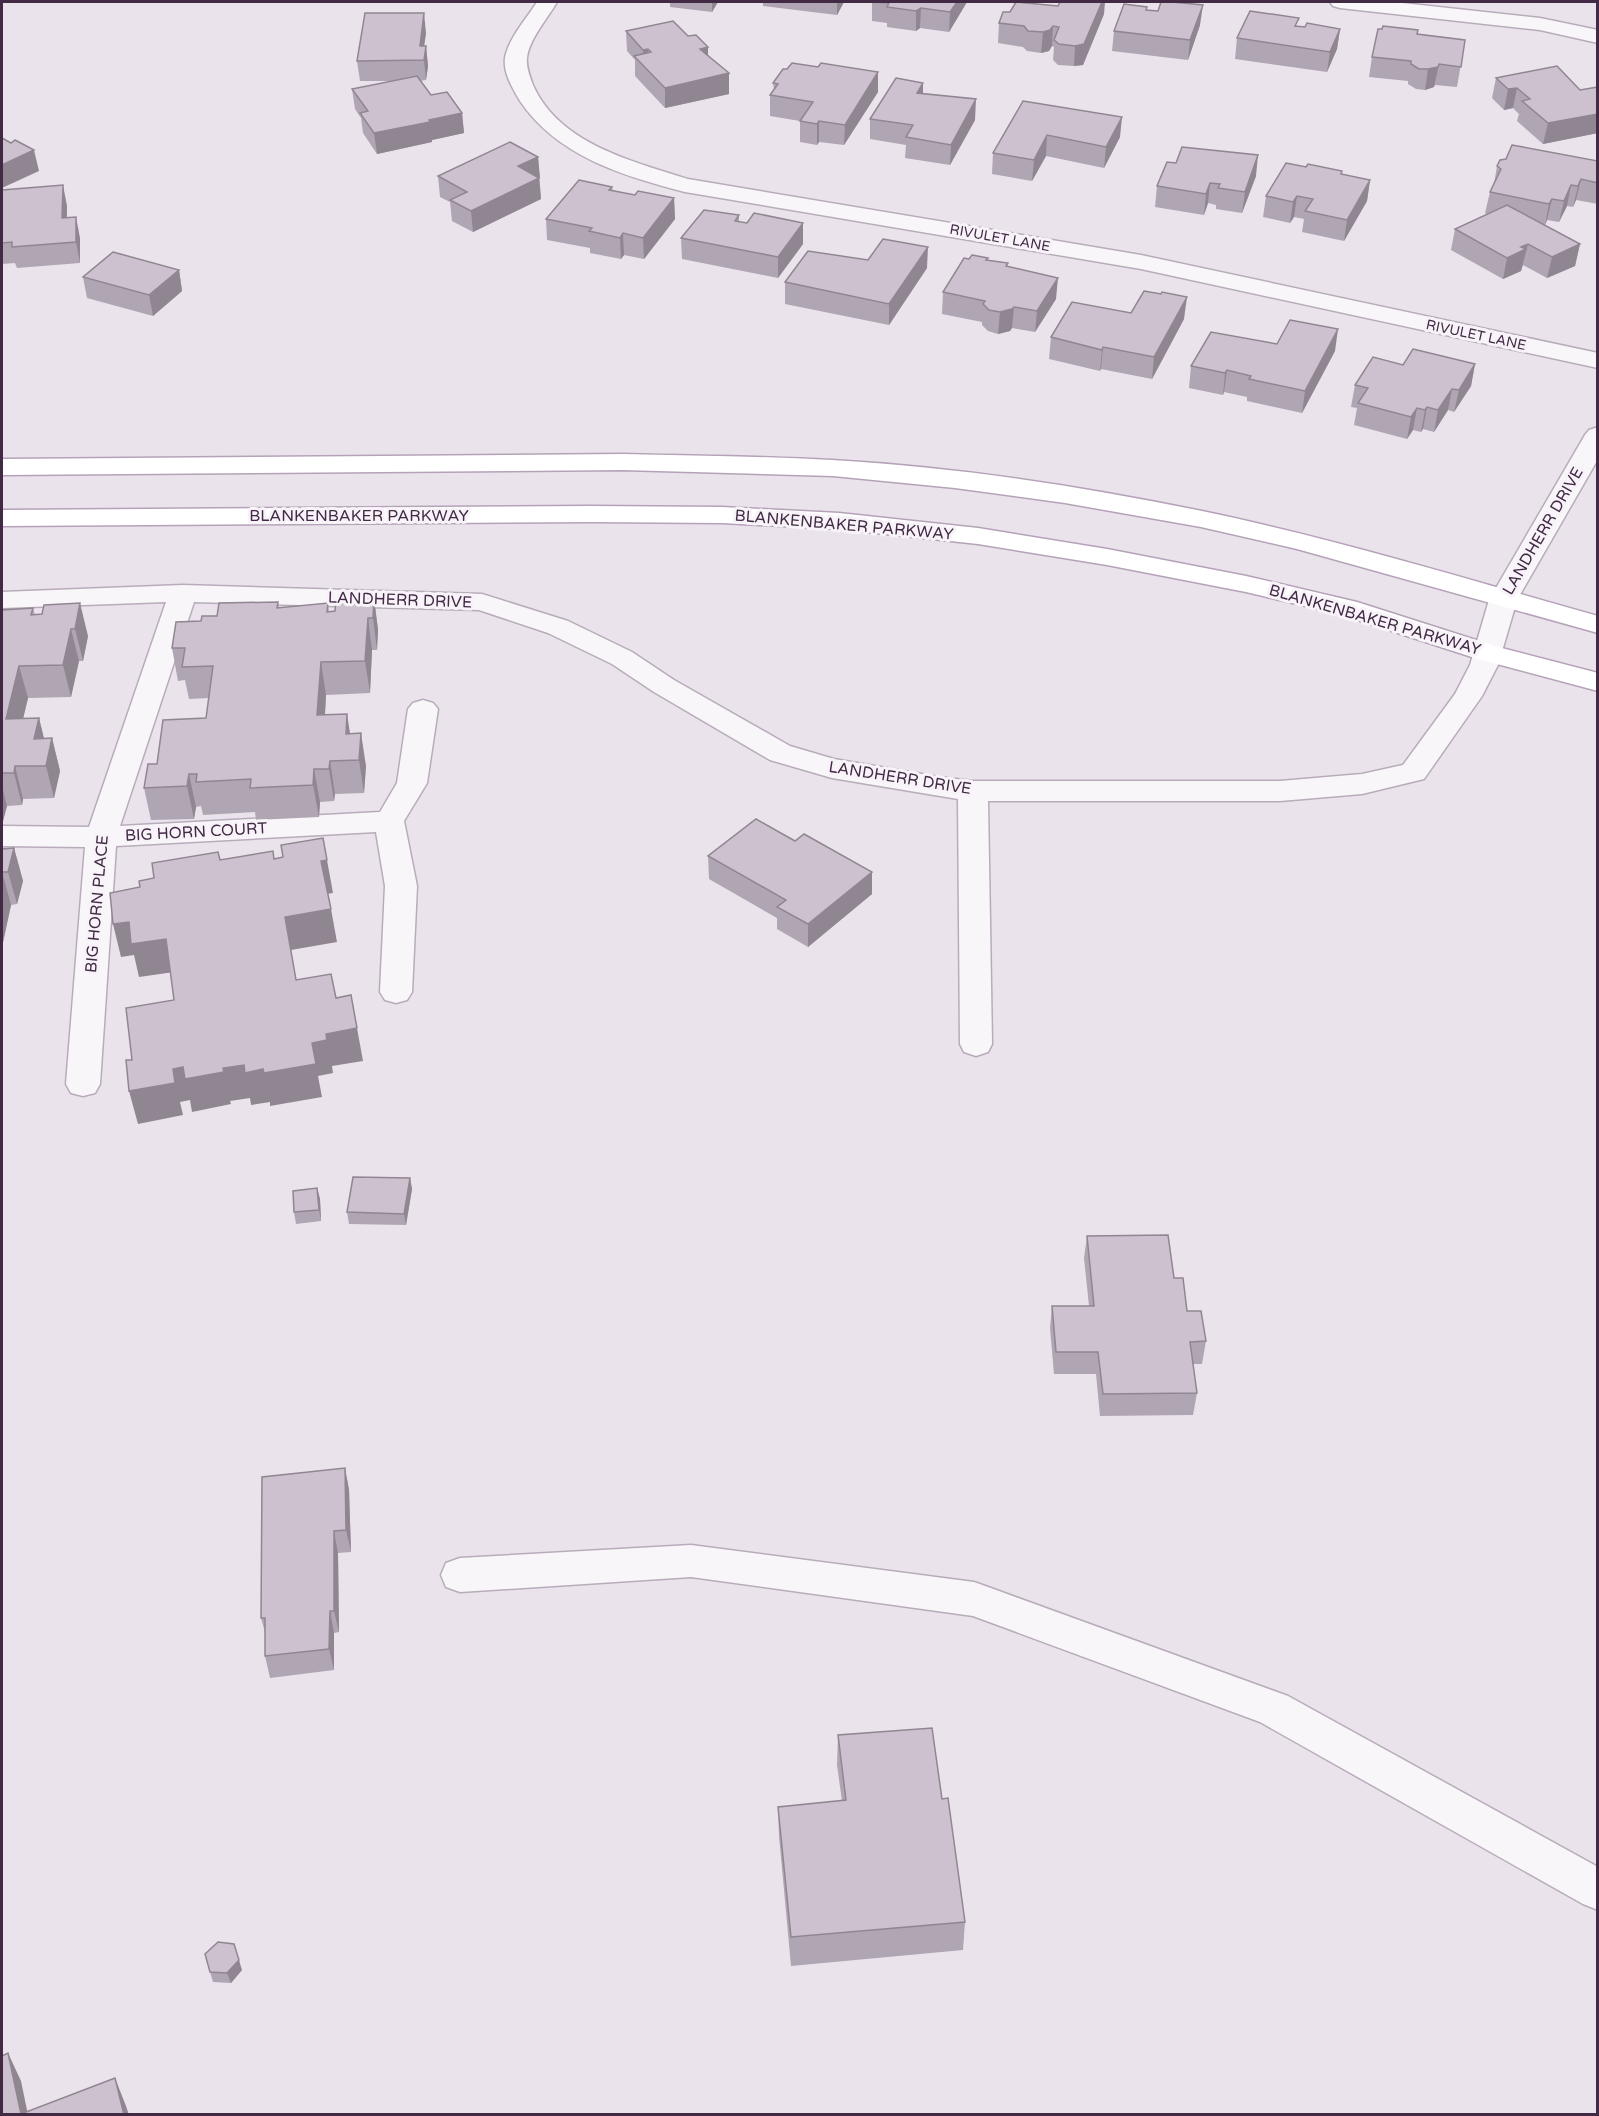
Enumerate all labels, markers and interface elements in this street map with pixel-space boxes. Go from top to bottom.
street label: RIVULET LANE [948,221,1052,255]
street label: RIVULET LANE [1424,316,1528,354]
street label: LANDHERR DRIVE [1498,464,1588,598]
street label: BLANKENBAKER PARKWAY [734,505,954,545]
street label: BLANKENBAKER PARKWAY [249,506,469,526]
street label: BLANKENBAKER PARKWAY [1267,580,1483,660]
street label: LANDHERR DRIVE [328,587,472,613]
street label: LANDHERR DRIVE [827,757,973,799]
street label: BIG HORN COURT [124,818,268,846]
street label: BIG HORN PLACE [81,834,113,974]

